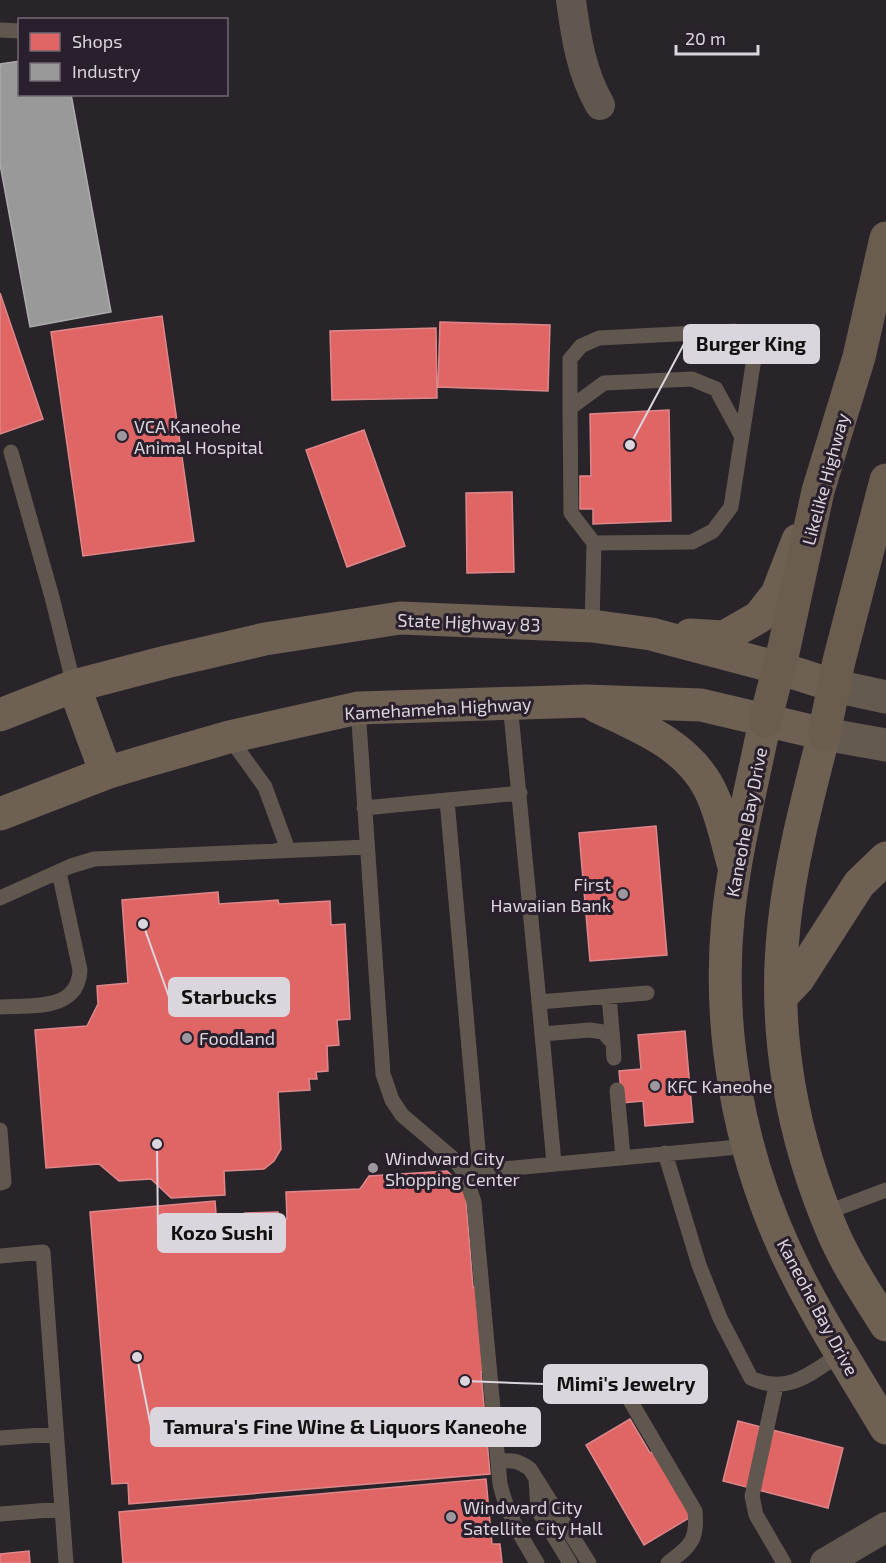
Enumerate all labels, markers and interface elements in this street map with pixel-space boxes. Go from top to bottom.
legend [18,18,228,96]
scale bar [676,18,758,56]
text: 20 m [685,27,726,49]
text: Shops [72,30,122,52]
text: Industry [72,60,141,82]
callout: Burger King [684,325,819,363]
text: Burger King [696,331,807,355]
street label: Likelike Highway [797,410,853,547]
place label: VCA Kaneohe Animal Hospital [134,415,264,458]
marker: VCA Kaneohe Animal Hospital [115,429,129,443]
street label: State Highway 83 [397,609,541,635]
street label: Kamehameha Highway [344,692,533,724]
street label: Kaneohe Bay Drive [721,745,771,899]
place label: First Hawaiian Bank [490,873,611,916]
marker: First Hawaiian Bank [616,887,630,901]
callout: Starbucks [169,978,289,1016]
text: Starbucks [181,984,277,1008]
place label: Foodland [199,1027,275,1049]
marker: Foodland [180,1031,194,1045]
place label: KFC Kaneohe [667,1075,772,1097]
marker: KFC Kaneohe [648,1079,662,1093]
place label: Windward City Shopping Center [385,1147,520,1190]
marker: Windward City Shopping Center [366,1161,380,1175]
callout: Kozo Sushi [158,1214,285,1252]
text: Kozo Sushi [171,1220,273,1244]
street label: Kaneohe Bay Drive [773,1235,863,1379]
callout: Mimi's Jewelry [544,1365,707,1403]
text: Mimi's Jewelry [556,1371,696,1396]
callout: Tamura's Fine Wine & Liquors Kaneohe [151,1408,540,1446]
text: Tamura's Fine Wine & Liquors Kaneohe [163,1414,527,1438]
place label: Windward City Satellite City Hall [463,1496,603,1539]
marker: Windward City Satellite City Hall [444,1510,458,1524]

